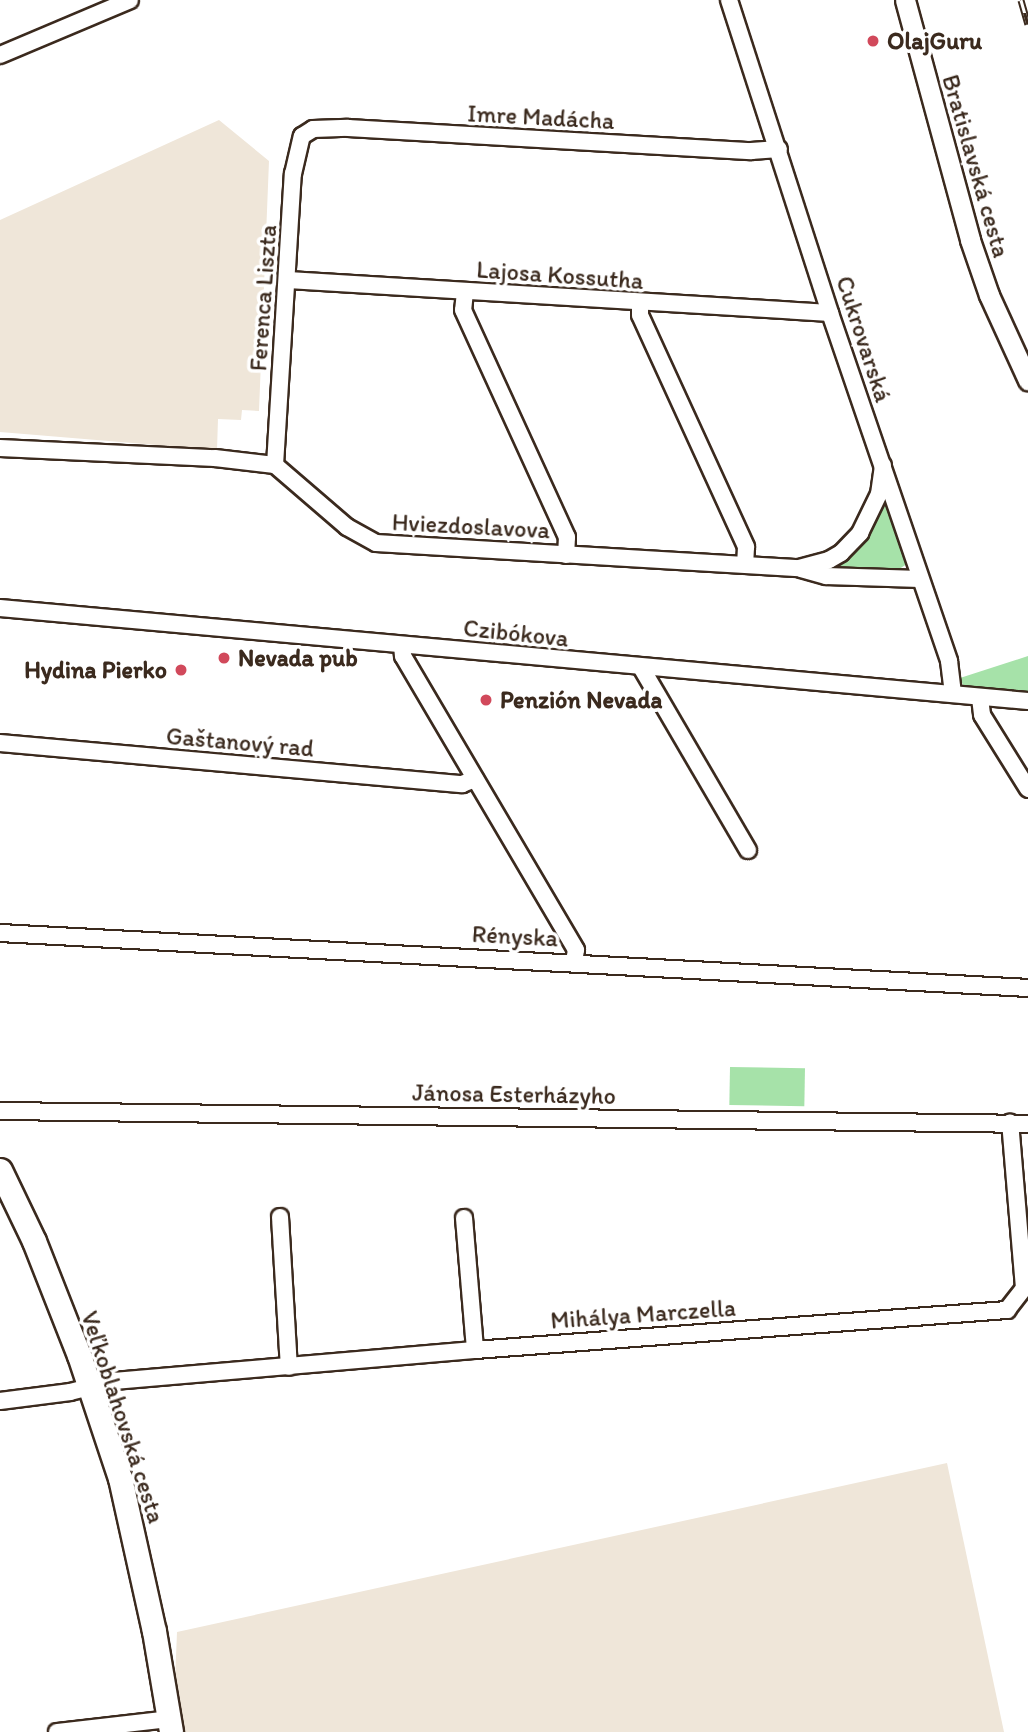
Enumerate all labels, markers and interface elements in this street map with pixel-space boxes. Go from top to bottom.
place label: OlajGuru [887,27,982,55]
marker: OlajGuru [865,33,881,49]
street label: Bratislavská cesta [936,71,1016,261]
street label: Imre Madácha [467,99,615,135]
street label: Ferenca Liszta [244,224,282,372]
street label: Lajosa Kossutha [475,255,645,295]
street label: Cukrovarská [830,272,898,406]
street label: Hviezdoslavova [391,507,551,545]
street label: Czibókova [462,613,570,653]
place label: Nevada pub [238,644,358,672]
marker: Nevada pub [216,650,232,666]
place label: Hydina Pierko [24,656,167,684]
marker: Hydina Pierko [173,662,189,678]
place label: Penzión Nevada [500,686,662,714]
marker: Penzión Nevada [478,692,494,708]
street label: Gaštanový rad [165,721,315,763]
street label: Rényska [471,919,559,953]
street label: Jánosa Esterházyho [412,1078,616,1110]
street label: Mihálya Marczella [549,1293,737,1335]
street label: Veľkoblahovská cesta [75,1307,171,1527]

